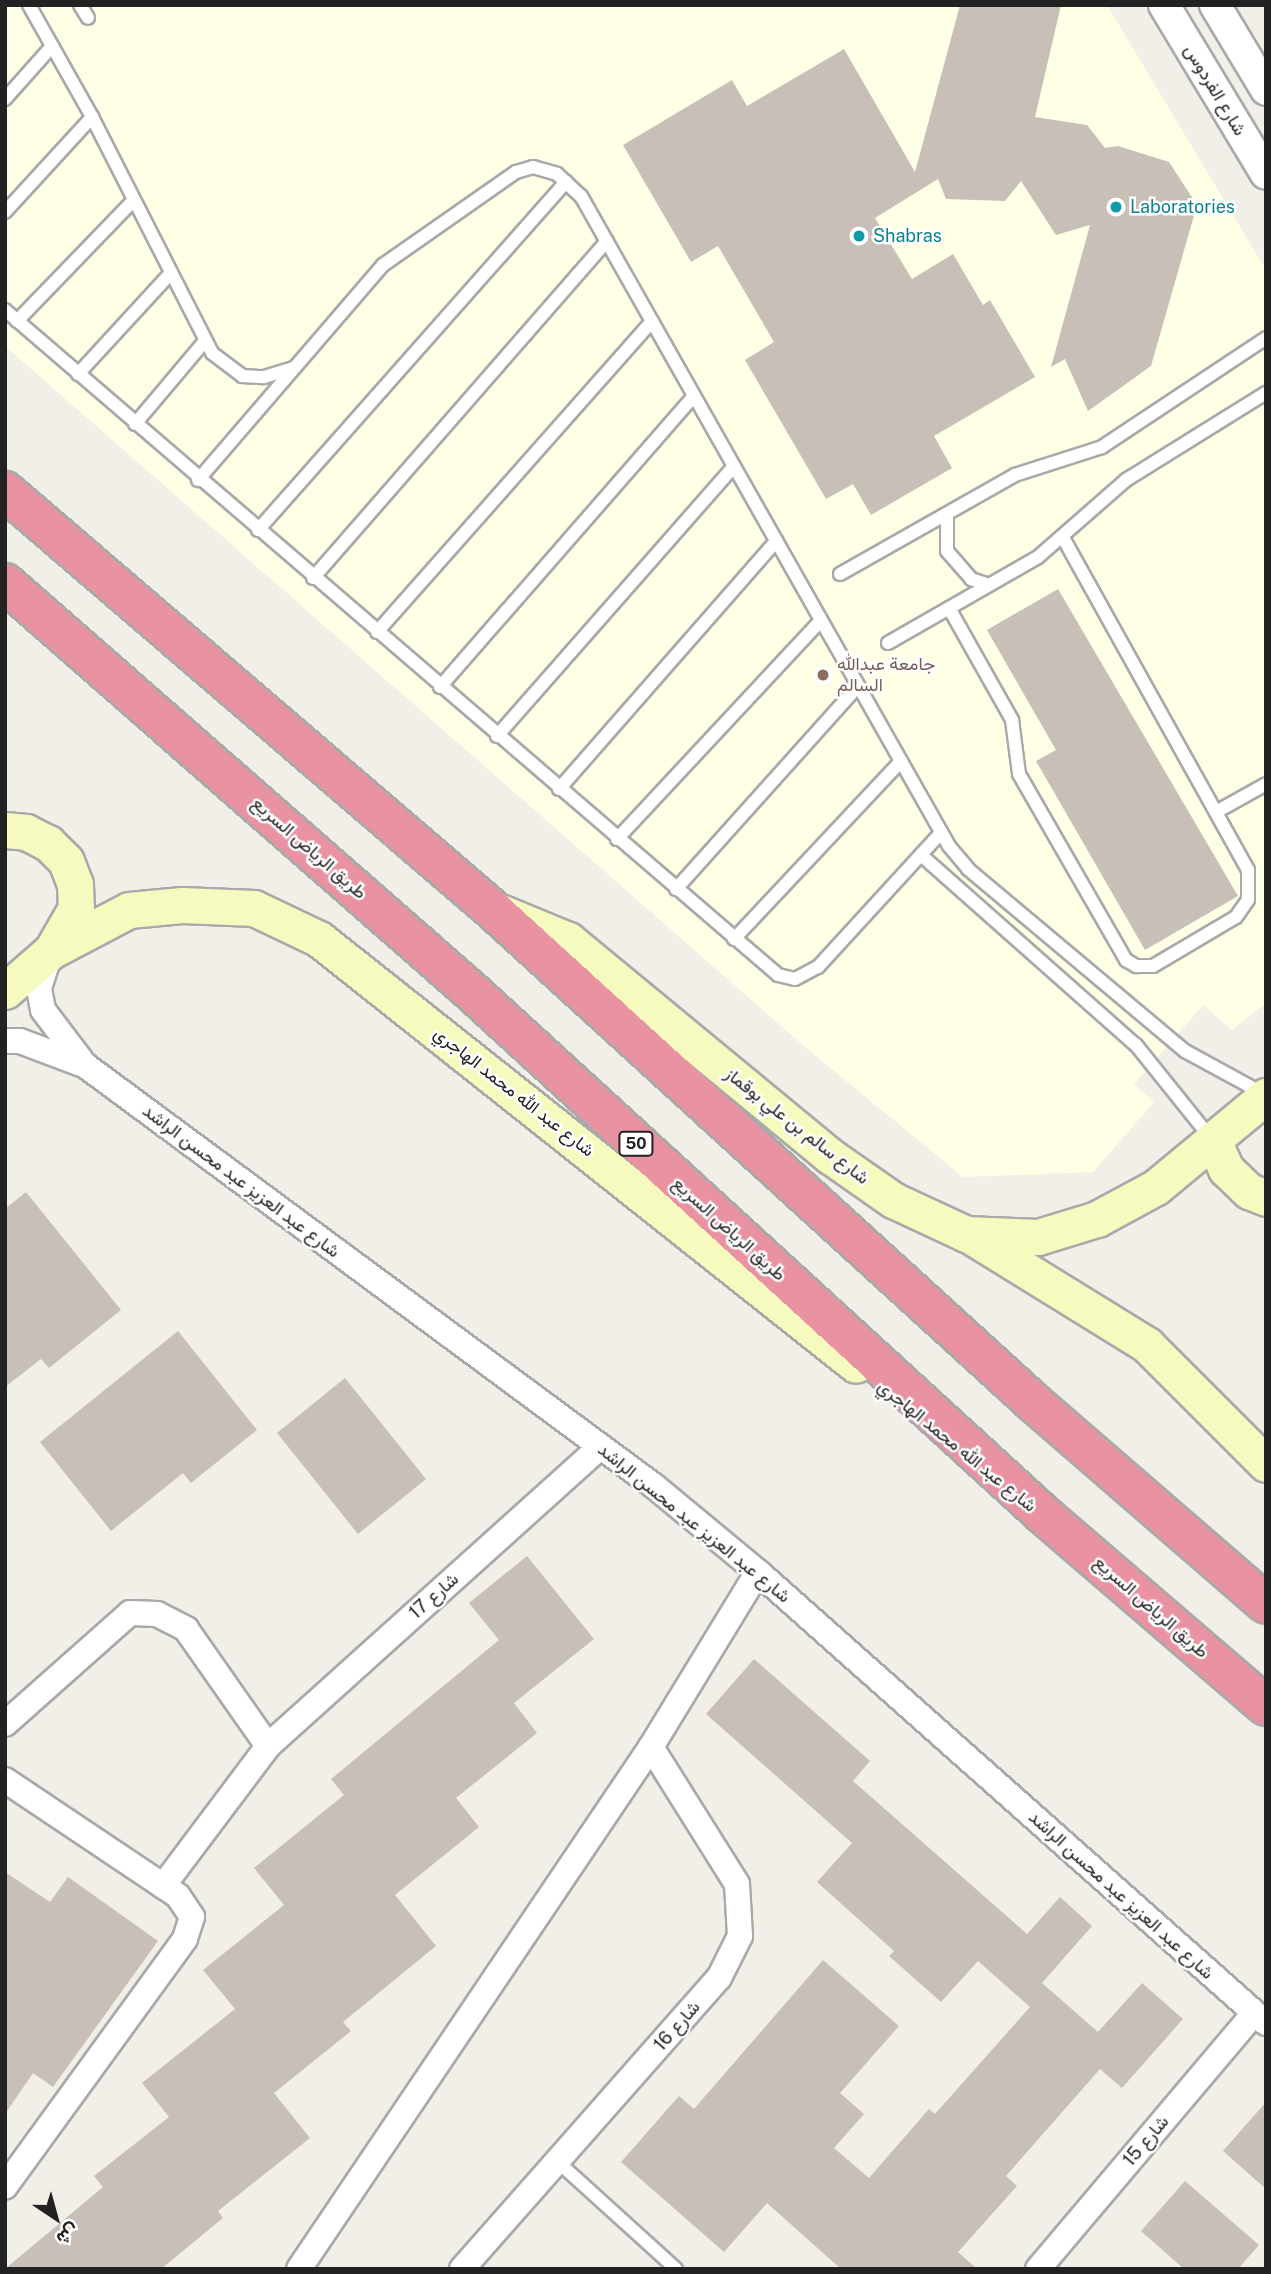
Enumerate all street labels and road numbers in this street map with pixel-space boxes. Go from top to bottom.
street label: شارع الفردوس [1179,41,1251,139]
street label: طريق الرياض السريع [247,792,371,904]
street label: شارع عبد الله محمد الهاجري [429,1023,599,1161]
street label: شارع سالم بن علي بوقماز [721,1063,873,1189]
street label: شارع عبد العزيز عبد محسن الراشد [138,1100,344,1262]
road number: 50 [617,1132,655,1156]
street label: طريق الرياض السريع [668,1172,790,1286]
street label: شارع عبد الله محمد الهاجري [873,1375,1041,1517]
street label: شارع عبد العزيز عبد محسن الراشد [593,1439,795,1607]
street label: طريق الرياض السريع [1089,1551,1213,1663]
street label: شارع 17 [405,1568,463,1624]
street label: شارع عبد العزيز عبد محسن الراشد [1024,1806,1218,1984]
street label: شارع 16 [649,1997,705,2055]
street label: شارع 15 [1119,2111,1173,2171]

